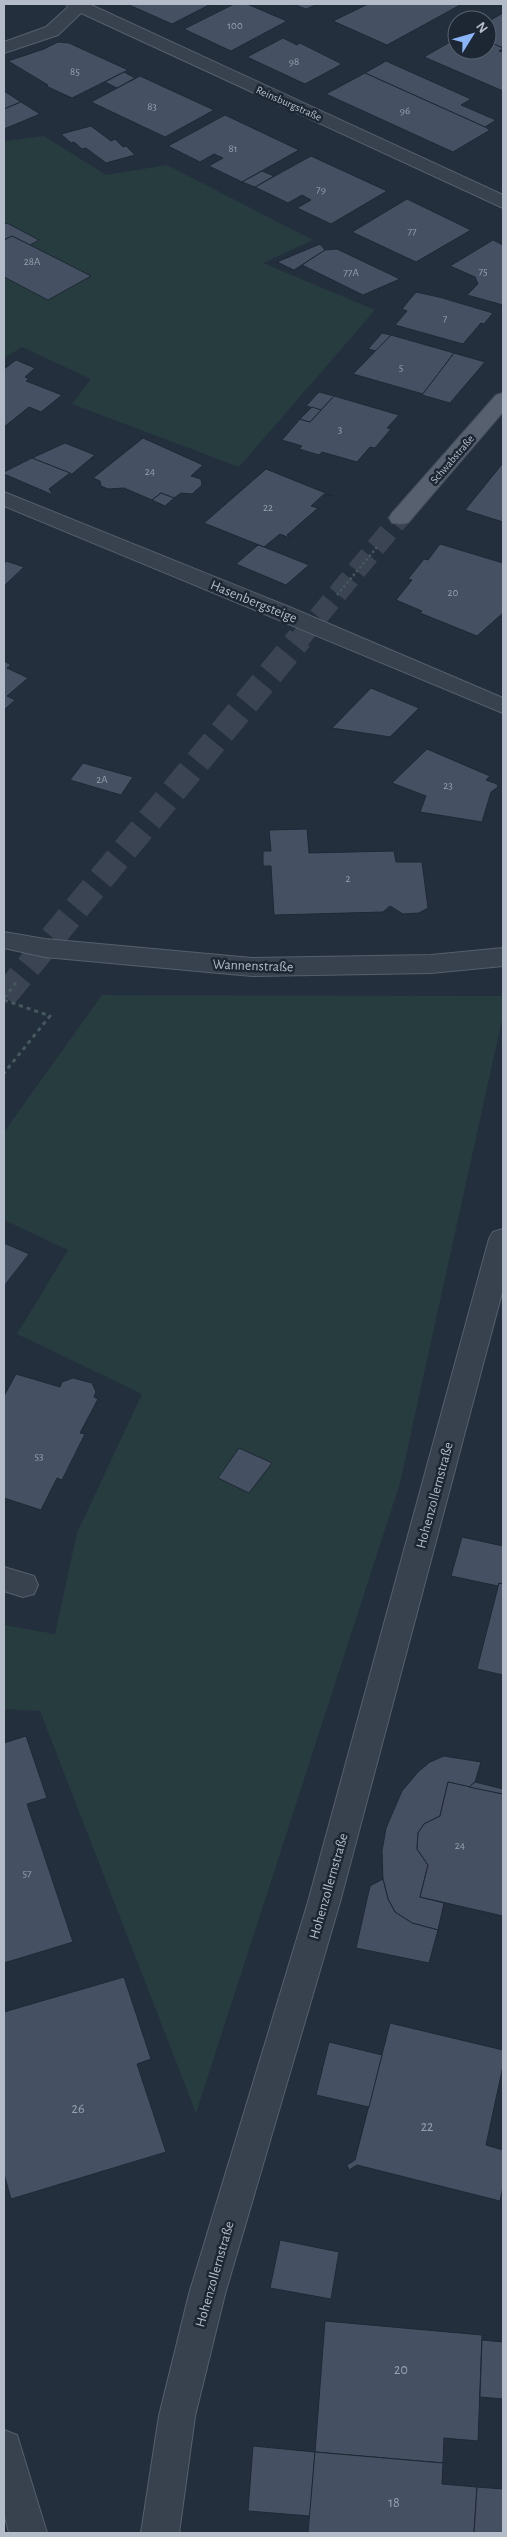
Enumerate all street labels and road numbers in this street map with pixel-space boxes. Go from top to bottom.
street label: Reinsburgstraße [254,84,323,123]
street label: Schwabstraße [429,433,476,486]
street label: Hasenbergsteige [208,578,299,626]
street label: Wannenstraße [212,958,294,974]
street label: Hohenzollernstraße [414,1441,456,1550]
street label: Hohenzollernstraße [307,1832,351,1941]
street label: Hohenzollernstraße [193,2220,237,2329]

